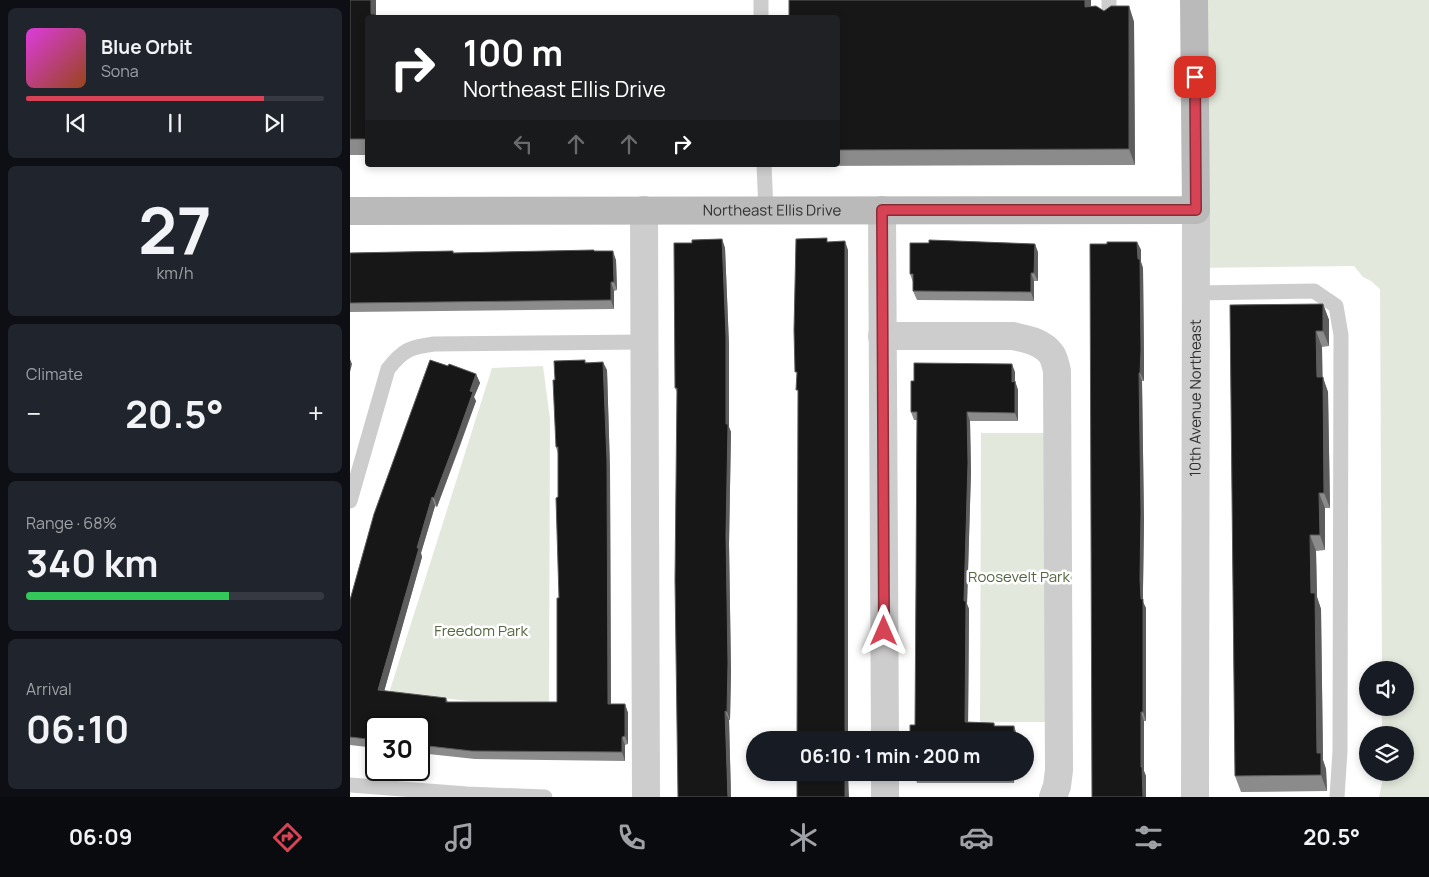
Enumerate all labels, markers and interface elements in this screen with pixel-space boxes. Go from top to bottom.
text: 100 m [463,29,563,77]
text: Blue Orbit [101,34,193,60]
icon: right [380,35,445,100]
pin [1174,56,1216,98]
text: Sona [101,60,139,82]
icon: arrive [1181,63,1209,91]
text: Northeast Ellis Drive [463,74,666,104]
icon: previous [62,109,90,137]
icon: pause [161,109,189,137]
icon: next [260,109,288,137]
icon: left [509,130,537,158]
icon: ahead [562,130,590,158]
icon: ahead [615,130,643,158]
icon: right [668,130,696,158]
text: 27 [138,185,212,274]
street label: Northeast Ellis Drive [703,199,841,221]
text: km/h [156,262,194,284]
street label: 10th Avenue Northeast [1185,319,1206,477]
text: Climate [26,363,83,385]
text: 20.5° [125,387,224,439]
text: − [26,394,41,432]
text: + [308,394,324,432]
text: Range · 68% [26,512,117,534]
text: 340 km [26,536,158,588]
park label: Roosevelt Park [968,566,1071,587]
position arrow [857,604,909,656]
park label: Freedom Park [434,620,528,641]
map controls [1359,661,1414,781]
button: sound [1359,661,1414,716]
text: Arrival [26,678,72,700]
text: 06:10 [26,702,129,754]
speed limit sign: 30 [365,716,430,781]
button: layers [1359,726,1414,781]
text: 06:10 · 1 min · 200 m [800,743,980,769]
icon: directions [270,820,305,855]
icon: music [442,820,477,855]
icon: phone [614,820,649,855]
icon: climate [786,820,821,855]
icon: car [959,820,994,855]
icon: filters [1131,820,1166,855]
text: 06:09 [69,822,132,852]
text: 20.5° [1303,822,1360,852]

